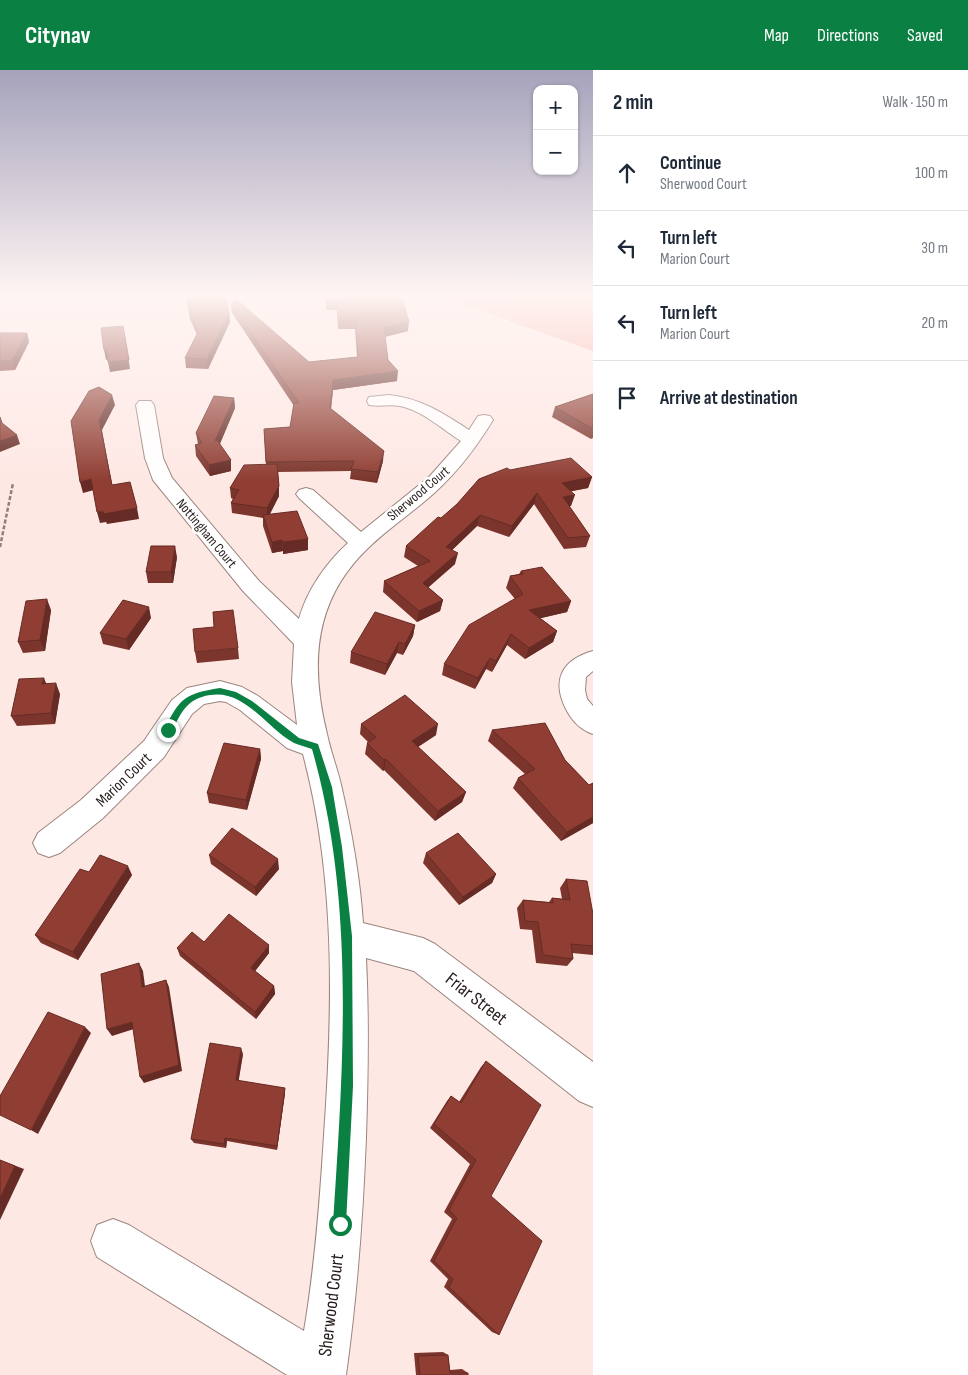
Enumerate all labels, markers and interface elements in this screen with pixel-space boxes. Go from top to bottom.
text: Citynav [25,21,91,50]
text: Map [764,25,789,46]
text: Directions [817,25,879,46]
text: Saved [907,25,943,46]
map controls [533,85,578,175]
button: + [533,85,578,130]
text: 2 min [613,90,653,115]
text: Walk · 150 m [883,93,948,112]
button: − [533,130,578,175]
text: Continue [660,152,721,175]
icon: ahead [613,159,641,187]
text: 100 m [915,164,948,183]
text: Sherwood Court [660,175,747,194]
text: Turn left [660,227,717,250]
icon: left [613,234,641,262]
text: 30 m [921,239,948,258]
text: Marion Court [660,250,730,269]
text: Turn left [660,302,717,325]
icon: left [613,309,641,337]
text: 20 m [921,314,948,333]
text: Marion Court [660,325,730,344]
icon: arrive [613,384,641,412]
text: Arrive at destination [660,387,798,410]
street label: Sherwood Court [384,462,453,524]
street label: Nottingham Court [173,495,240,571]
route end [157,719,180,742]
street label: Marion Court [92,749,156,811]
street label: Friar Street [441,968,512,1031]
route start [329,1213,352,1236]
street label: Sherwood Court [314,1252,349,1358]

